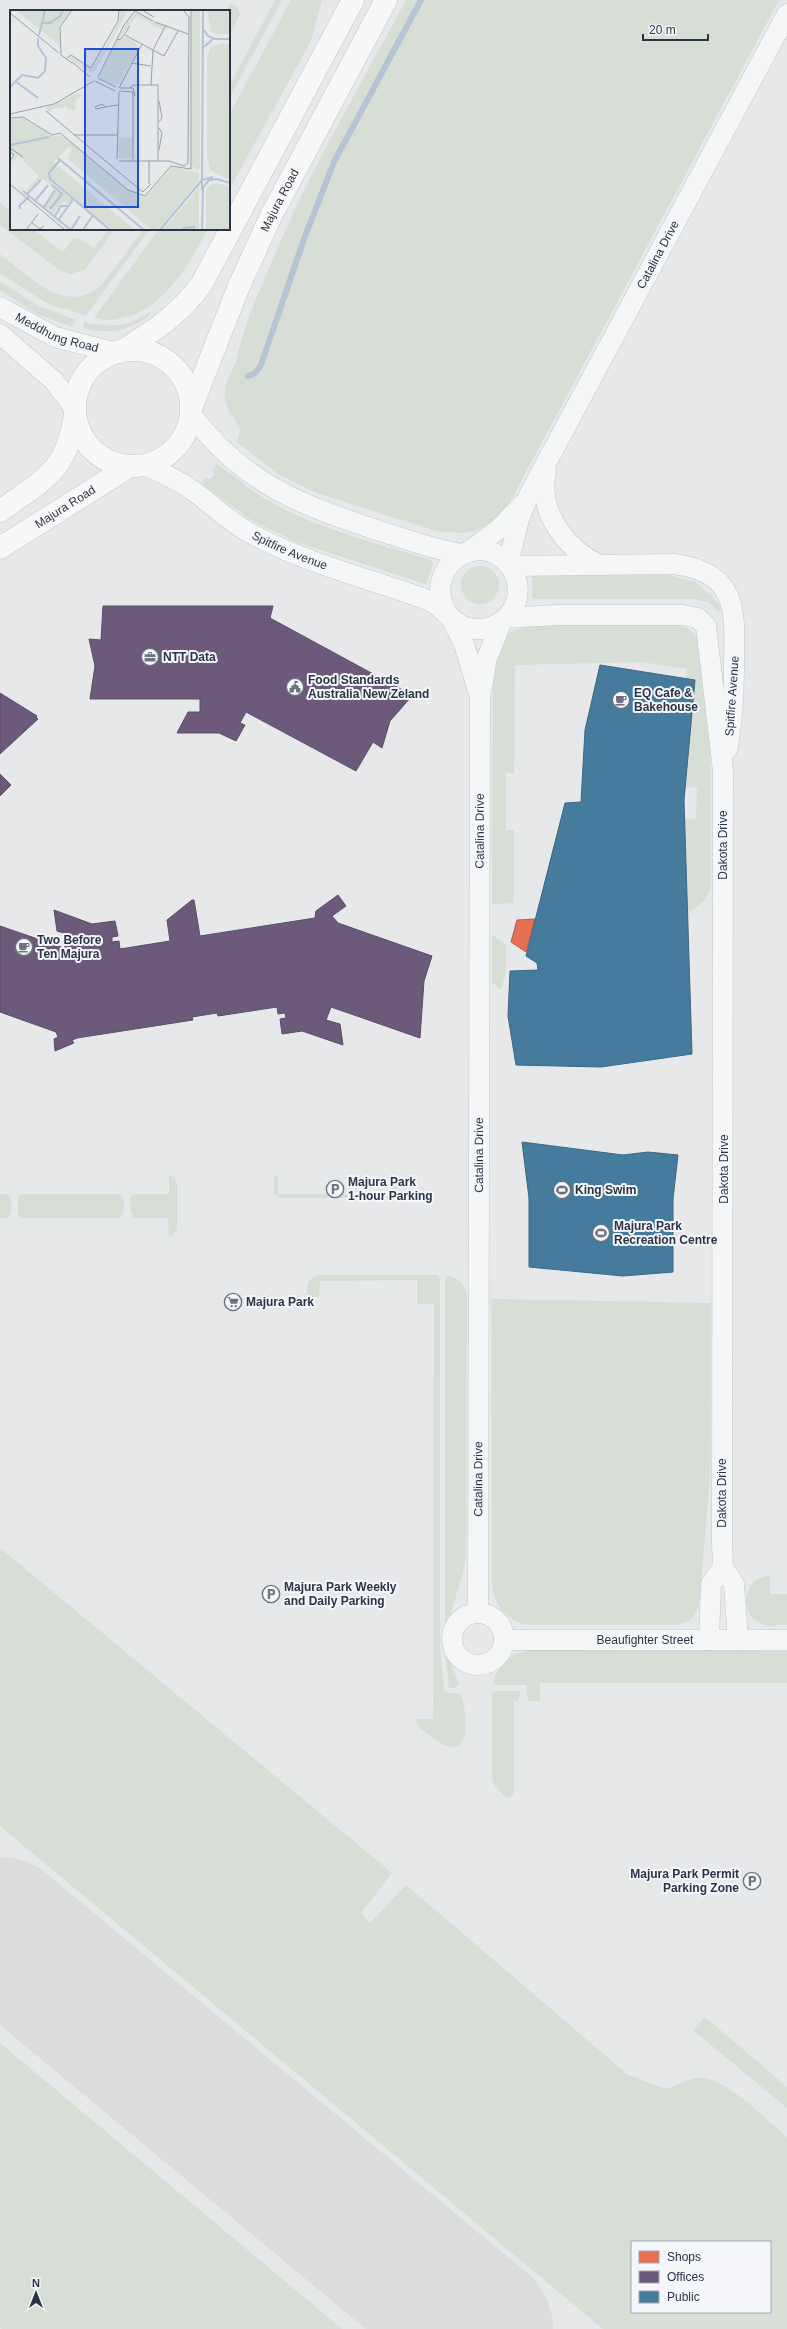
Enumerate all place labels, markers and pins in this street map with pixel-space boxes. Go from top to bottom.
office icon: NTT Data [140,647,160,667]
place label: NTT Data [163,650,216,664]
place label: Food Standards Australia New Zeland [308,673,429,701]
public building icon: Food Standards Australia New Zeland [285,677,305,697]
place label: EQ Cafe & Bakehouse [634,686,698,714]
cafe icon: EQ Cafe & Bakehouse [611,690,631,710]
place label: Two Before Ten Majura [37,933,102,961]
cafe icon: Two Before Ten Majura [14,937,34,957]
place label: Majura Park 1-hour Parking [348,1175,433,1203]
parking icon: Majura Park 1-hour Parking [325,1179,345,1199]
sports icon: King Swim [552,1180,572,1200]
place label: King Swim [575,1183,636,1197]
place label: Majura Park Recreation Centre [614,1219,718,1247]
sports icon: Majura Park Recreation Centre [591,1223,611,1243]
supermarket icon: Majura Park [223,1292,243,1312]
place label: Majura Park [246,1295,314,1309]
place label: Majura Park Weekly and Daily Parking [284,1580,397,1608]
parking icon: Majura Park Weekly and Daily Parking [261,1584,281,1604]
place label: Majura Park Permit Parking Zone [630,1867,739,1895]
parking icon: Majura Park Permit Parking Zone [742,1871,762,1891]

